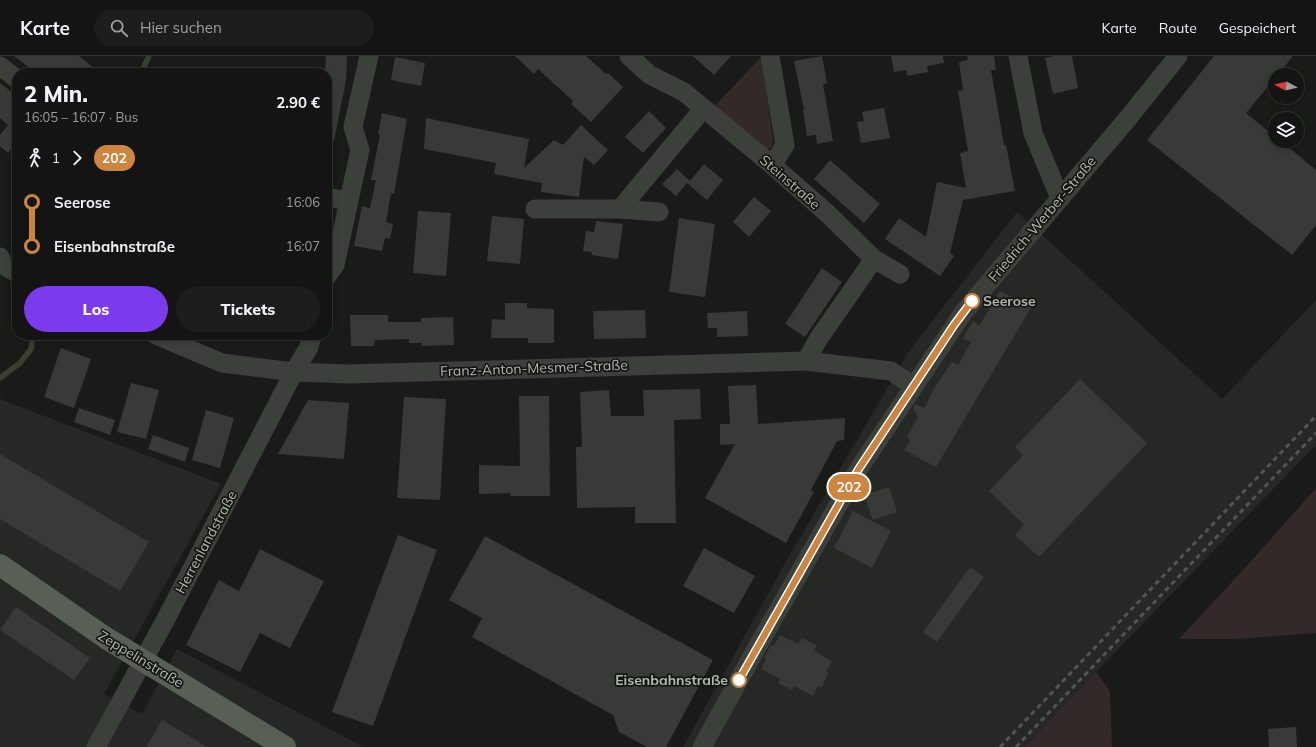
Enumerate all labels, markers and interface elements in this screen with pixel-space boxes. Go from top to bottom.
search box [94,10,374,46]
text: Karte [20,16,70,40]
icon: search [108,17,130,39]
text: Hier suchen [140,18,222,37]
text: Karte [1102,19,1137,37]
text: Route [1159,19,1197,37]
text: Gespeichert [1219,19,1296,37]
north arrow [1268,68,1304,104]
map controls [1268,68,1304,148]
text: 2 Min. [24,80,88,108]
text: 2.90 € [276,93,320,112]
text: 16:05 – 16:07 · Bus [24,109,138,125]
button: layers [1268,112,1304,148]
icon: walk [24,147,46,169]
icon: forward [66,147,88,169]
text: 202 [102,149,127,167]
text: 1 [52,150,60,166]
street label: Steinstraße [756,151,824,213]
street label: Friedrich-Werber-Straße [984,153,1100,285]
text: Seerose [54,193,111,212]
text: 16:06 [286,194,320,210]
text: Eisenbahnstraße [54,237,175,256]
text: 16:07 [286,238,320,254]
button: Los [24,286,168,332]
button: Tickets [176,286,320,332]
place label: Seerose [983,292,1036,310]
marker: Seerose [964,293,980,309]
street label: Franz-Anton-Mesmer-Straße [440,356,628,380]
line badge: 202 [826,474,872,500]
text: 202 [836,478,862,496]
street label: Herrenlandstraße [171,487,241,597]
street label: Zeppelinstraße [95,626,187,692]
place label: Eisenbahnstraße [615,671,728,689]
marker: Eisenbahnstraße [731,672,747,688]

